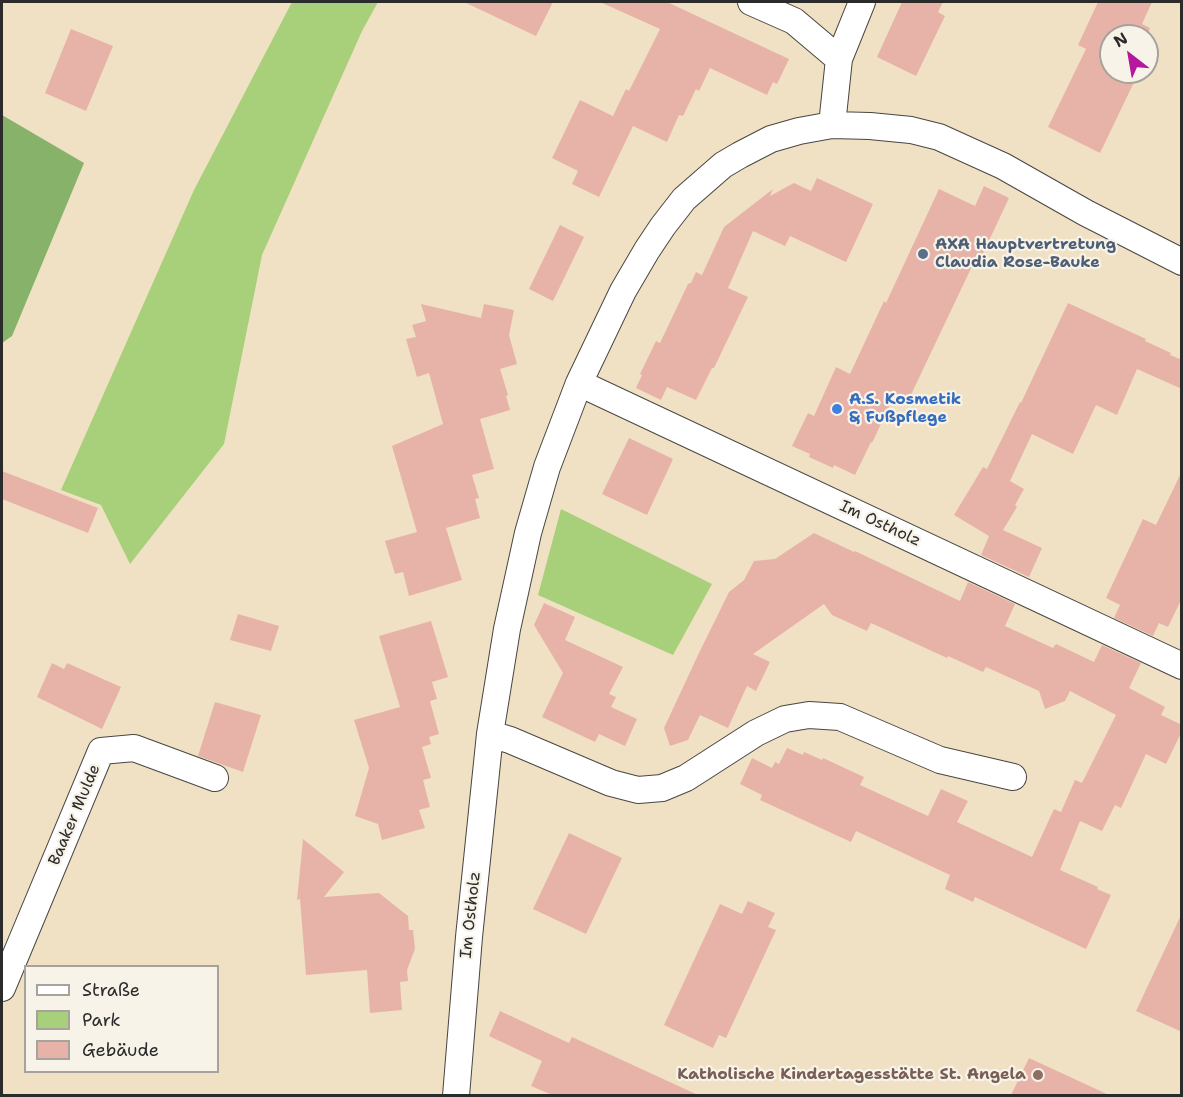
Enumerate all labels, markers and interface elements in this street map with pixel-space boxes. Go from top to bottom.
north arrow [1099,24,1159,84]
text: N [1110,28,1131,52]
place label: AXA Hauptvertretung Claudia Rose-Bauke [935,235,1116,273]
marker: AXA Hauptvertretung Claudia Rose-Bauke [916,247,930,261]
place label: A.S. Kosmetik & Fußpflege [849,390,961,428]
marker: A.S. Kosmetik & Fußpflege [830,402,844,416]
street label: Im Ostholz [836,497,924,551]
street label: Baaker Mulde [45,762,105,868]
street label: Im Ostholz [457,871,485,959]
legend [24,965,219,1073]
text: Straße [82,978,140,1002]
text: Park [82,1008,121,1032]
text: Gebäude [82,1038,159,1062]
place label: Katholische Kindertagesstätte St. Angela [677,1065,1026,1085]
marker: Katholische Kindertagesstätte St. Angela [1031,1068,1045,1082]

